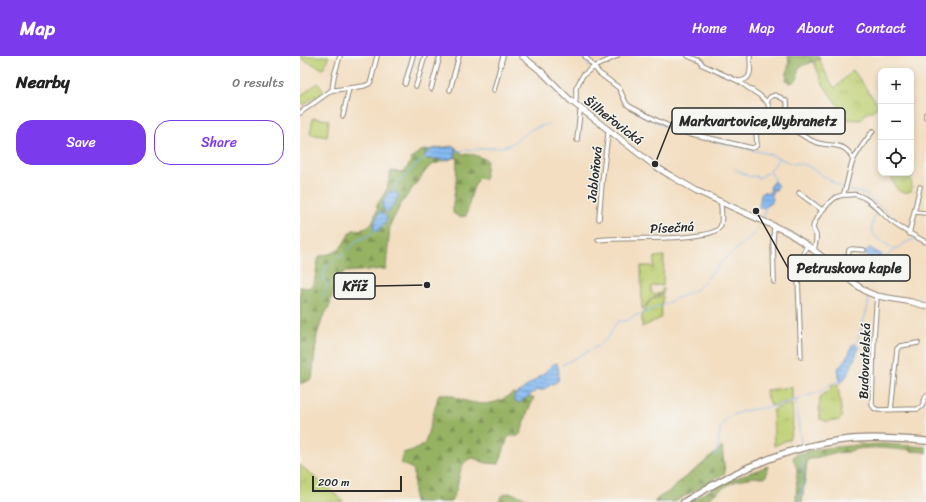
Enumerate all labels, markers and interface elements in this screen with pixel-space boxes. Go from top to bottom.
text: Map [20,12,55,45]
text: Home [692,16,727,41]
text: Map [749,16,775,41]
text: About [797,16,834,41]
text: Contact [856,16,906,41]
text: Nearby [16,67,70,97]
map controls [878,68,914,176]
button: + [878,68,914,104]
text: 0 results [232,71,284,94]
street label: Šilheřovická [579,90,649,151]
button: − [878,104,914,140]
callout: Markvartovice,Wybranetz [672,108,845,134]
text: Markvartovice,Wybranetz [678,109,838,134]
button: Save [16,120,146,165]
button: Share [154,120,284,165]
button: locate [878,140,914,176]
street label: Jabloňová [580,144,609,204]
street label: Písečná [649,215,695,240]
callout: Petruskova kaple [788,255,910,281]
text: Petruskova kaple [797,256,902,281]
callout: Kříž [334,273,375,299]
text: Kříž [342,274,369,299]
street label: Budovatelská [852,322,877,400]
text: 200 m [318,473,350,492]
scale bar [312,474,402,493]

